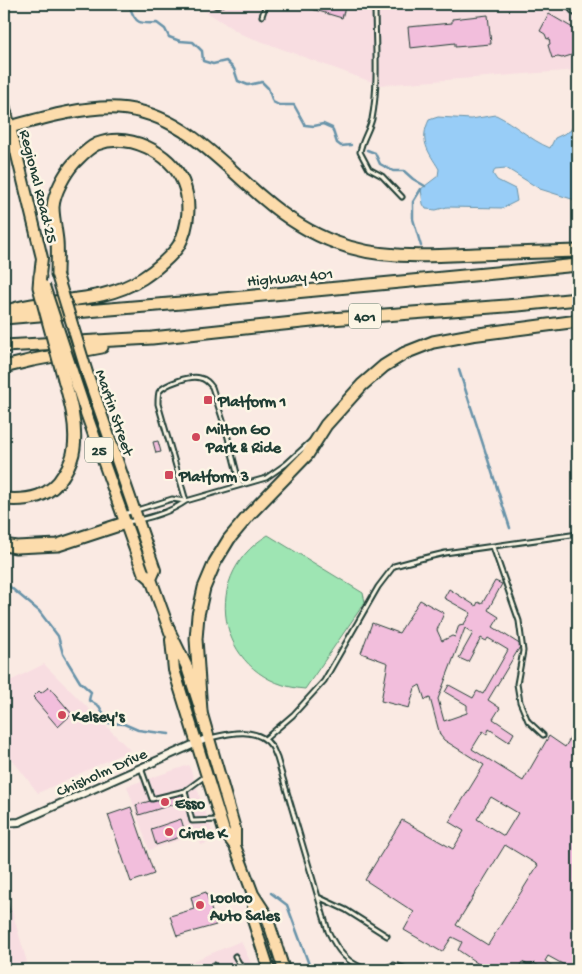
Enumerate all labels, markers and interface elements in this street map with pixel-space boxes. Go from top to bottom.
street label: Regional Road 25 [13,128,60,246]
street label: Highway 401 [246,266,334,293]
road number: 401 [349,304,381,328]
street label: Martin Street [89,368,137,460]
place label: Platform 1 [217,393,286,413]
marker: Platform 1 [202,394,214,406]
place label: Milton GO Park & Ride [205,422,282,459]
marker: Milton GO Park & Ride [190,431,202,443]
road number: 25 [85,438,113,462]
place label: Platform 3 [178,468,249,488]
marker: Platform 3 [163,469,175,481]
marker: Kelsey's [56,709,68,721]
place label: Kelsey's [71,709,126,728]
street label: Chisholm Drive [54,745,151,803]
marker: Esso [159,796,171,808]
place label: Esso [175,796,206,815]
marker: Circle K [163,826,175,838]
place label: Circle K [178,826,229,845]
place label: Looloo Auto Sales [209,890,281,927]
marker: Looloo Auto Sales [194,899,206,911]

